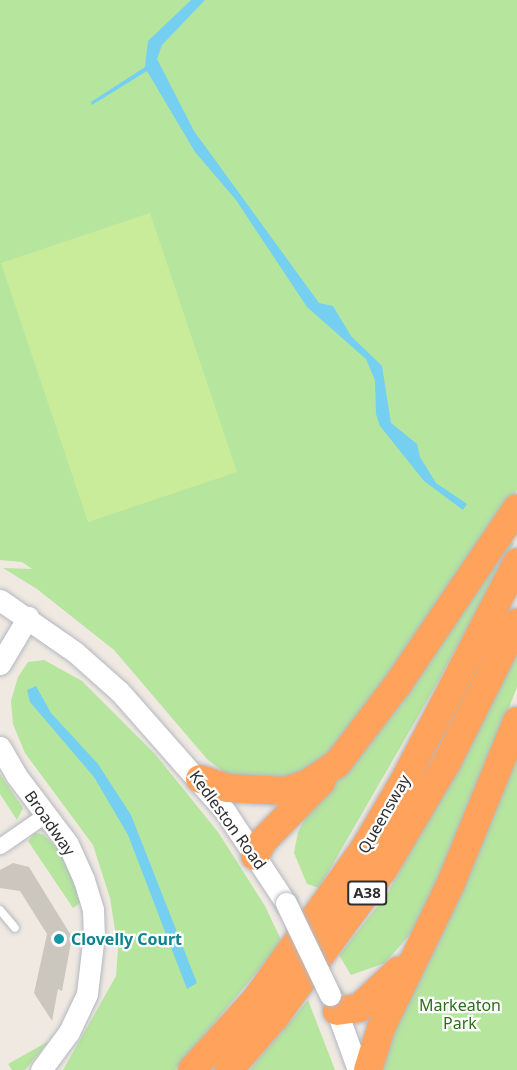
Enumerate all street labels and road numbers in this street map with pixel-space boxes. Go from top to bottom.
street label: Kedleston Road [186,767,270,873]
street label: Queensway [354,771,414,857]
street label: Broadway [21,787,79,859]
road number: A38 [346,881,388,905]

